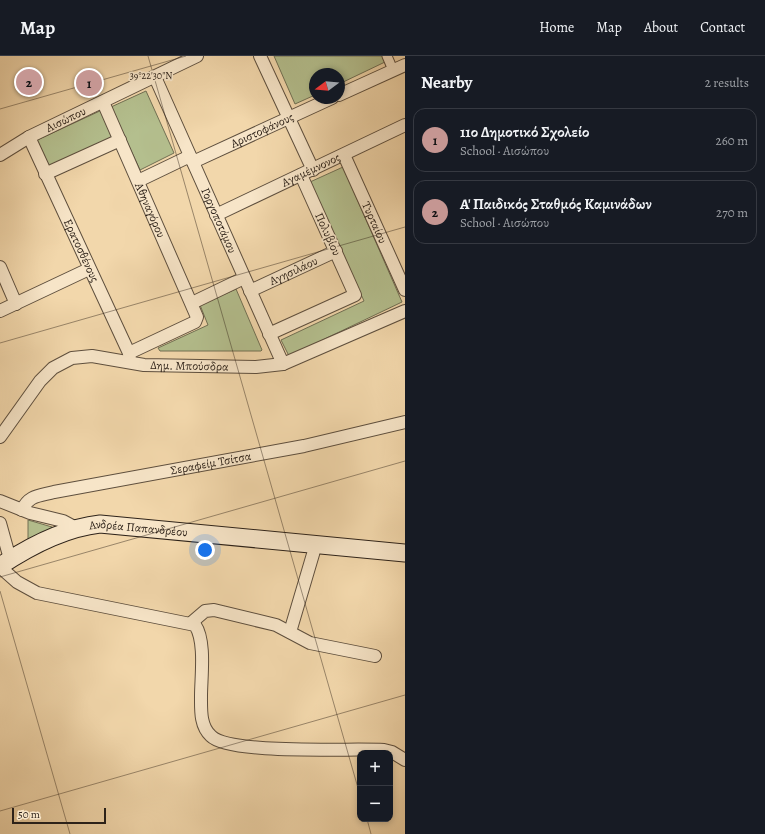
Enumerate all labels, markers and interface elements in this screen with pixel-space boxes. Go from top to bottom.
text: Map [20,15,55,41]
text: Home [539,18,574,37]
text: Map [596,18,622,37]
text: About [644,18,678,37]
text: Contact [700,18,745,37]
pin: 2 [16,67,42,97]
pin: 1 [76,68,102,98]
north arrow [309,68,345,104]
text: 39°22'30"N [130,69,172,82]
text: Nearby [421,71,472,94]
text: 2 results [705,74,749,91]
street label: Αισώπου [42,103,89,136]
street label: Αριστοφάνους [227,109,296,152]
text: 11ο Δημοτικό Σχολείο [460,122,589,142]
text: 1 [433,132,437,149]
text: 260 m [715,132,748,149]
text: School · Αισώπου [460,142,549,159]
street label: Αγαμέμνονος [278,149,343,191]
street label: Αθηναγόρου [131,179,169,240]
street label: Γοργοποτάμου [197,185,241,256]
text: Α' Παιδικός Σταθμός Καμινάδων [460,194,652,214]
street label: Τυρταίου [358,199,391,246]
text: 2 [432,204,438,221]
text: 270 m [716,204,748,221]
street label: Πολυβίου [311,210,345,258]
text: School · Αισώπου [460,214,549,231]
street label: Ερατοσθένους [60,216,103,285]
street label: Αγησιλάου [266,253,320,289]
street label: Δημ. Μπούσδρα [150,357,229,375]
street label: Σεραφείμ Τσίτσα [169,448,253,478]
street label: Ανδρέα Παπανδρέου [87,516,188,540]
your location [195,540,215,560]
map controls [357,750,393,822]
button: + [357,750,393,786]
button: − [357,786,393,822]
scale bar [12,806,106,825]
text: 50 m [18,807,40,822]

